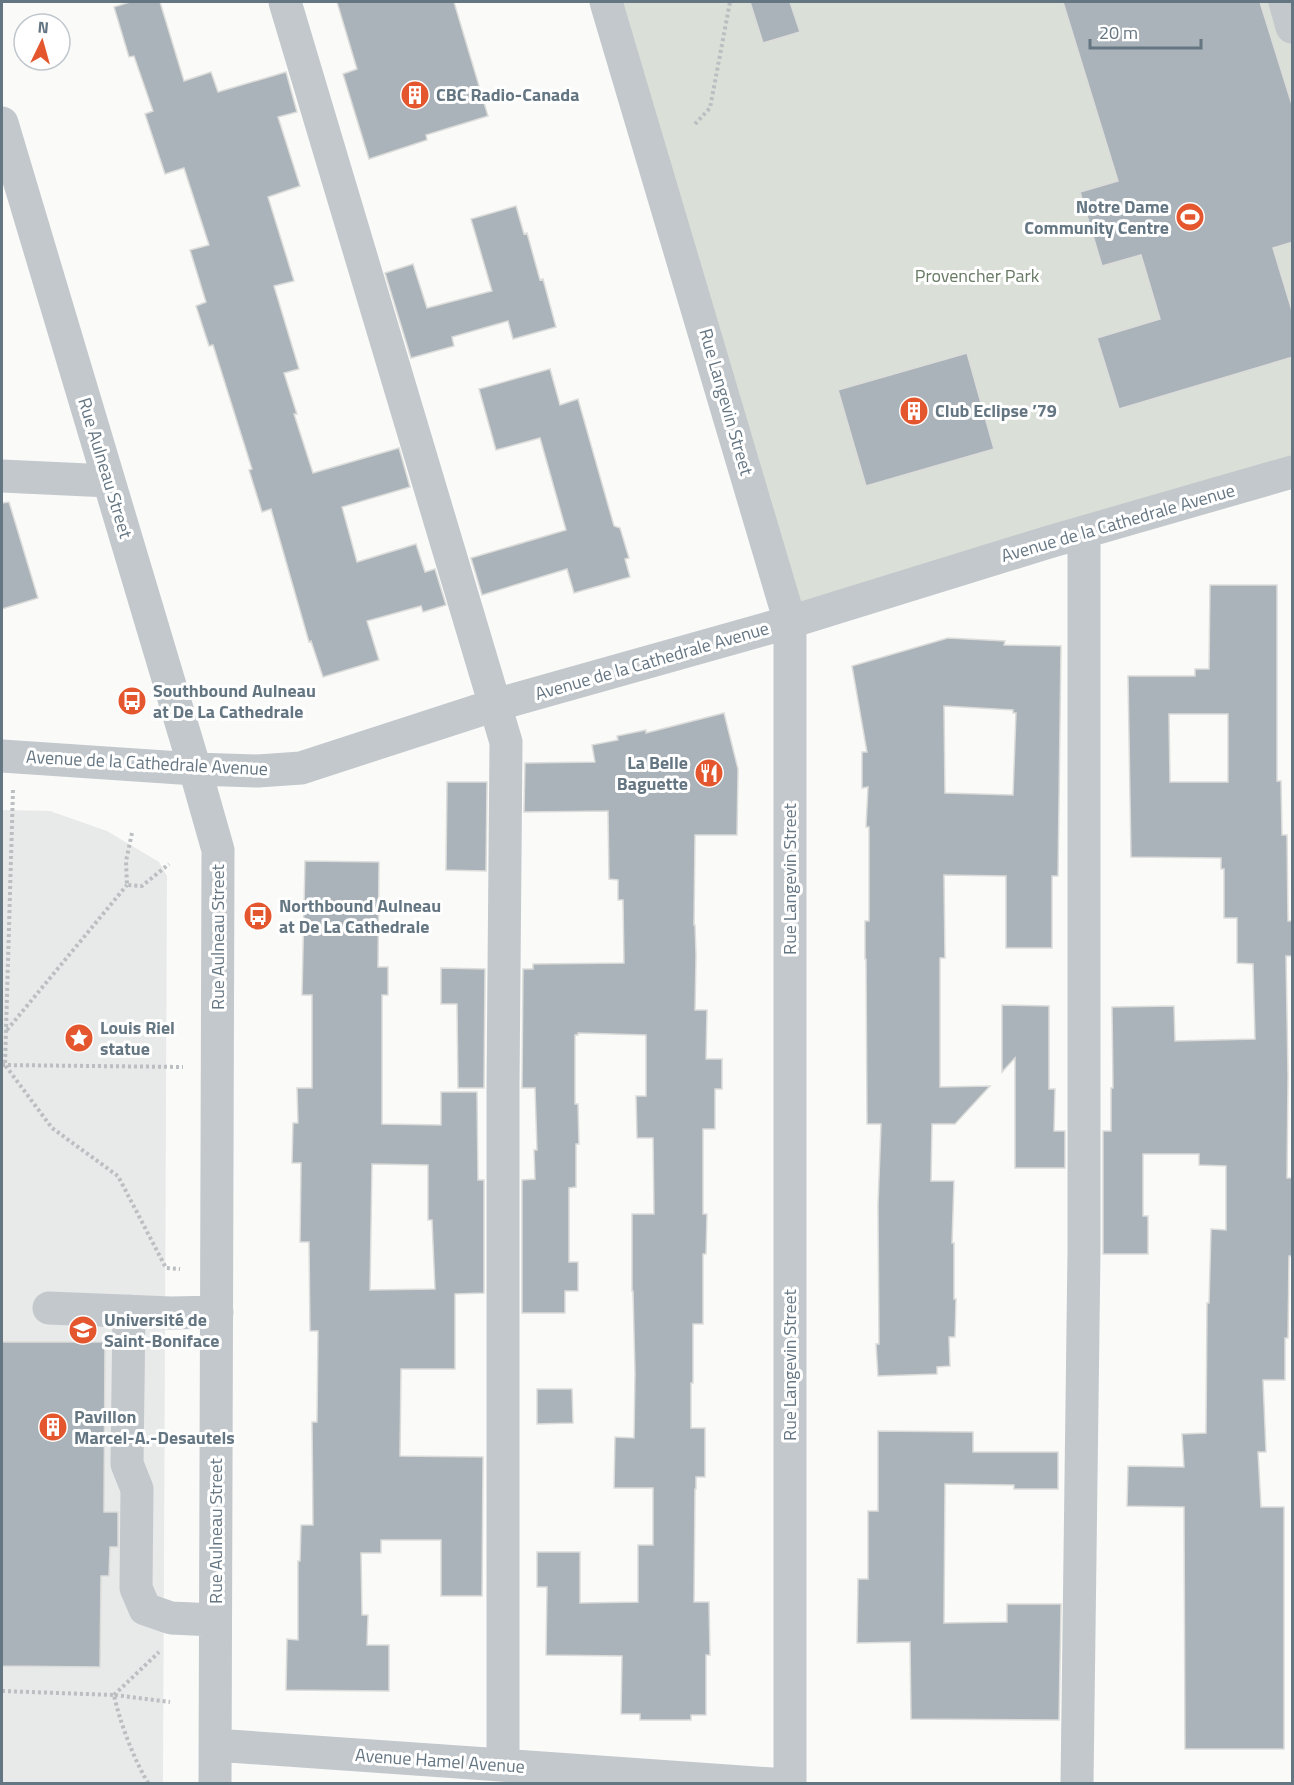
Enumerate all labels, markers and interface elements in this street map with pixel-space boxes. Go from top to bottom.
north arrow [12,12,72,72]
scale bar [1090,12,1201,50]
text: N [37,15,50,39]
text: 20 m [1099,19,1138,46]
building icon: CBC Radio-Canada [399,79,431,111]
place label: CBC Radio-Canada [436,81,579,108]
place label: Notre Dame Community Centre [1024,193,1169,241]
sports icon: Notre Dame Community Centre [1174,201,1206,233]
park label: Provencher Park [915,262,1040,289]
street label: Rue Langevin Street [693,325,761,479]
street label: Rue Aulneau Street [71,394,140,542]
building icon: Club Eclipse ’79 [898,395,930,427]
place label: Club Eclipse ’79 [935,397,1057,424]
street label: Avenue de la Cathedrale Avenue [998,476,1238,569]
street label: Avenue de la Cathedrale Avenue [532,614,772,707]
place label: Southbound Aulneau at De La Cathedrale [153,677,316,725]
bus stop icon: Southbound Aulneau at De La Cathedrale [116,685,148,717]
street label: Avenue de la Cathedrale Avenue [25,743,269,782]
place label: La Belle Baguette [617,749,688,797]
restaurant icon: La Belle Baguette [693,757,725,789]
street label: Rue Langevin Street [776,802,803,955]
street label: Rue Aulneau Street [204,863,231,1010]
place label: Northbound Aulneau at De La Cathedrale [279,892,441,940]
bus stop icon: Northbound Aulneau at De La Cathedrale [242,900,274,932]
place label: Louis Riel statue [100,1014,175,1062]
place icon: Louis Riel statue [63,1022,95,1054]
street label: Rue Langevin Street [776,1288,803,1441]
place label: Université de Saint-Boniface [104,1306,219,1354]
school or university icon: Université de Saint-Boniface [67,1314,99,1346]
place label: Pavillon Marcel-A.-Desautels [74,1403,235,1451]
building icon: Pavillon Marcel-A.-Desautels [37,1411,69,1443]
street label: Rue Aulneau Street [202,1457,229,1604]
street label: Avenue Hamel Avenue [354,1741,526,1780]

